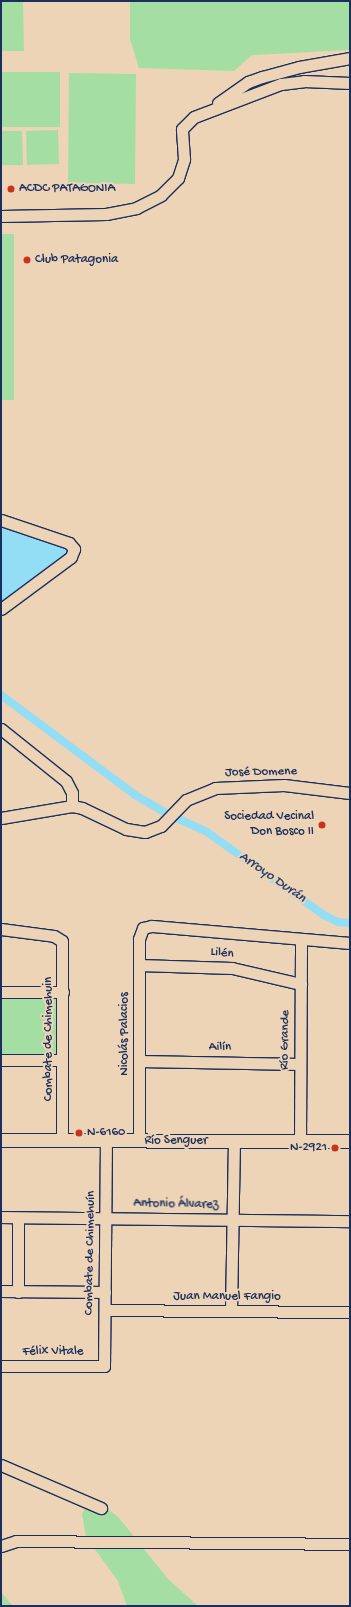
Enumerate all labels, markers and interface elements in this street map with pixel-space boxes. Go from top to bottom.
place label: ACDC PATAGONIA [19,181,115,197]
marker: ACDC PATAGONIA [6,184,16,194]
place label: Club Patagonia [35,252,118,268]
marker: Club Patagonia [22,255,32,265]
street label: José Domene [225,765,297,781]
place label: Sociedad Vecinal Don Bosco II [224,810,314,841]
marker: Sociedad Vecinal Don Bosco II [317,820,327,830]
water label: Arroyo Durán [235,849,309,907]
street label: Lilén [210,945,234,963]
street label: Combate de Chimehuin [41,977,57,1101]
street label: Nicolás Palacios [117,992,133,1076]
street label: Río Grande [278,1010,294,1070]
street label: Ailín [209,1040,231,1056]
place label: N-6160 [87,1125,125,1141]
marker: N-6160 [74,1128,84,1138]
street label: Río Senguer [144,1133,208,1149]
place label: N-2921 [290,1140,327,1156]
marker: N-2921 [330,1143,340,1153]
street label: Combate de Chimehuín [82,1191,100,1315]
street label: Antonio Álvarez [133,1196,219,1214]
street label: Juan Manuel Fangio [173,1289,281,1305]
street label: Félix Vitale [22,1344,84,1360]

